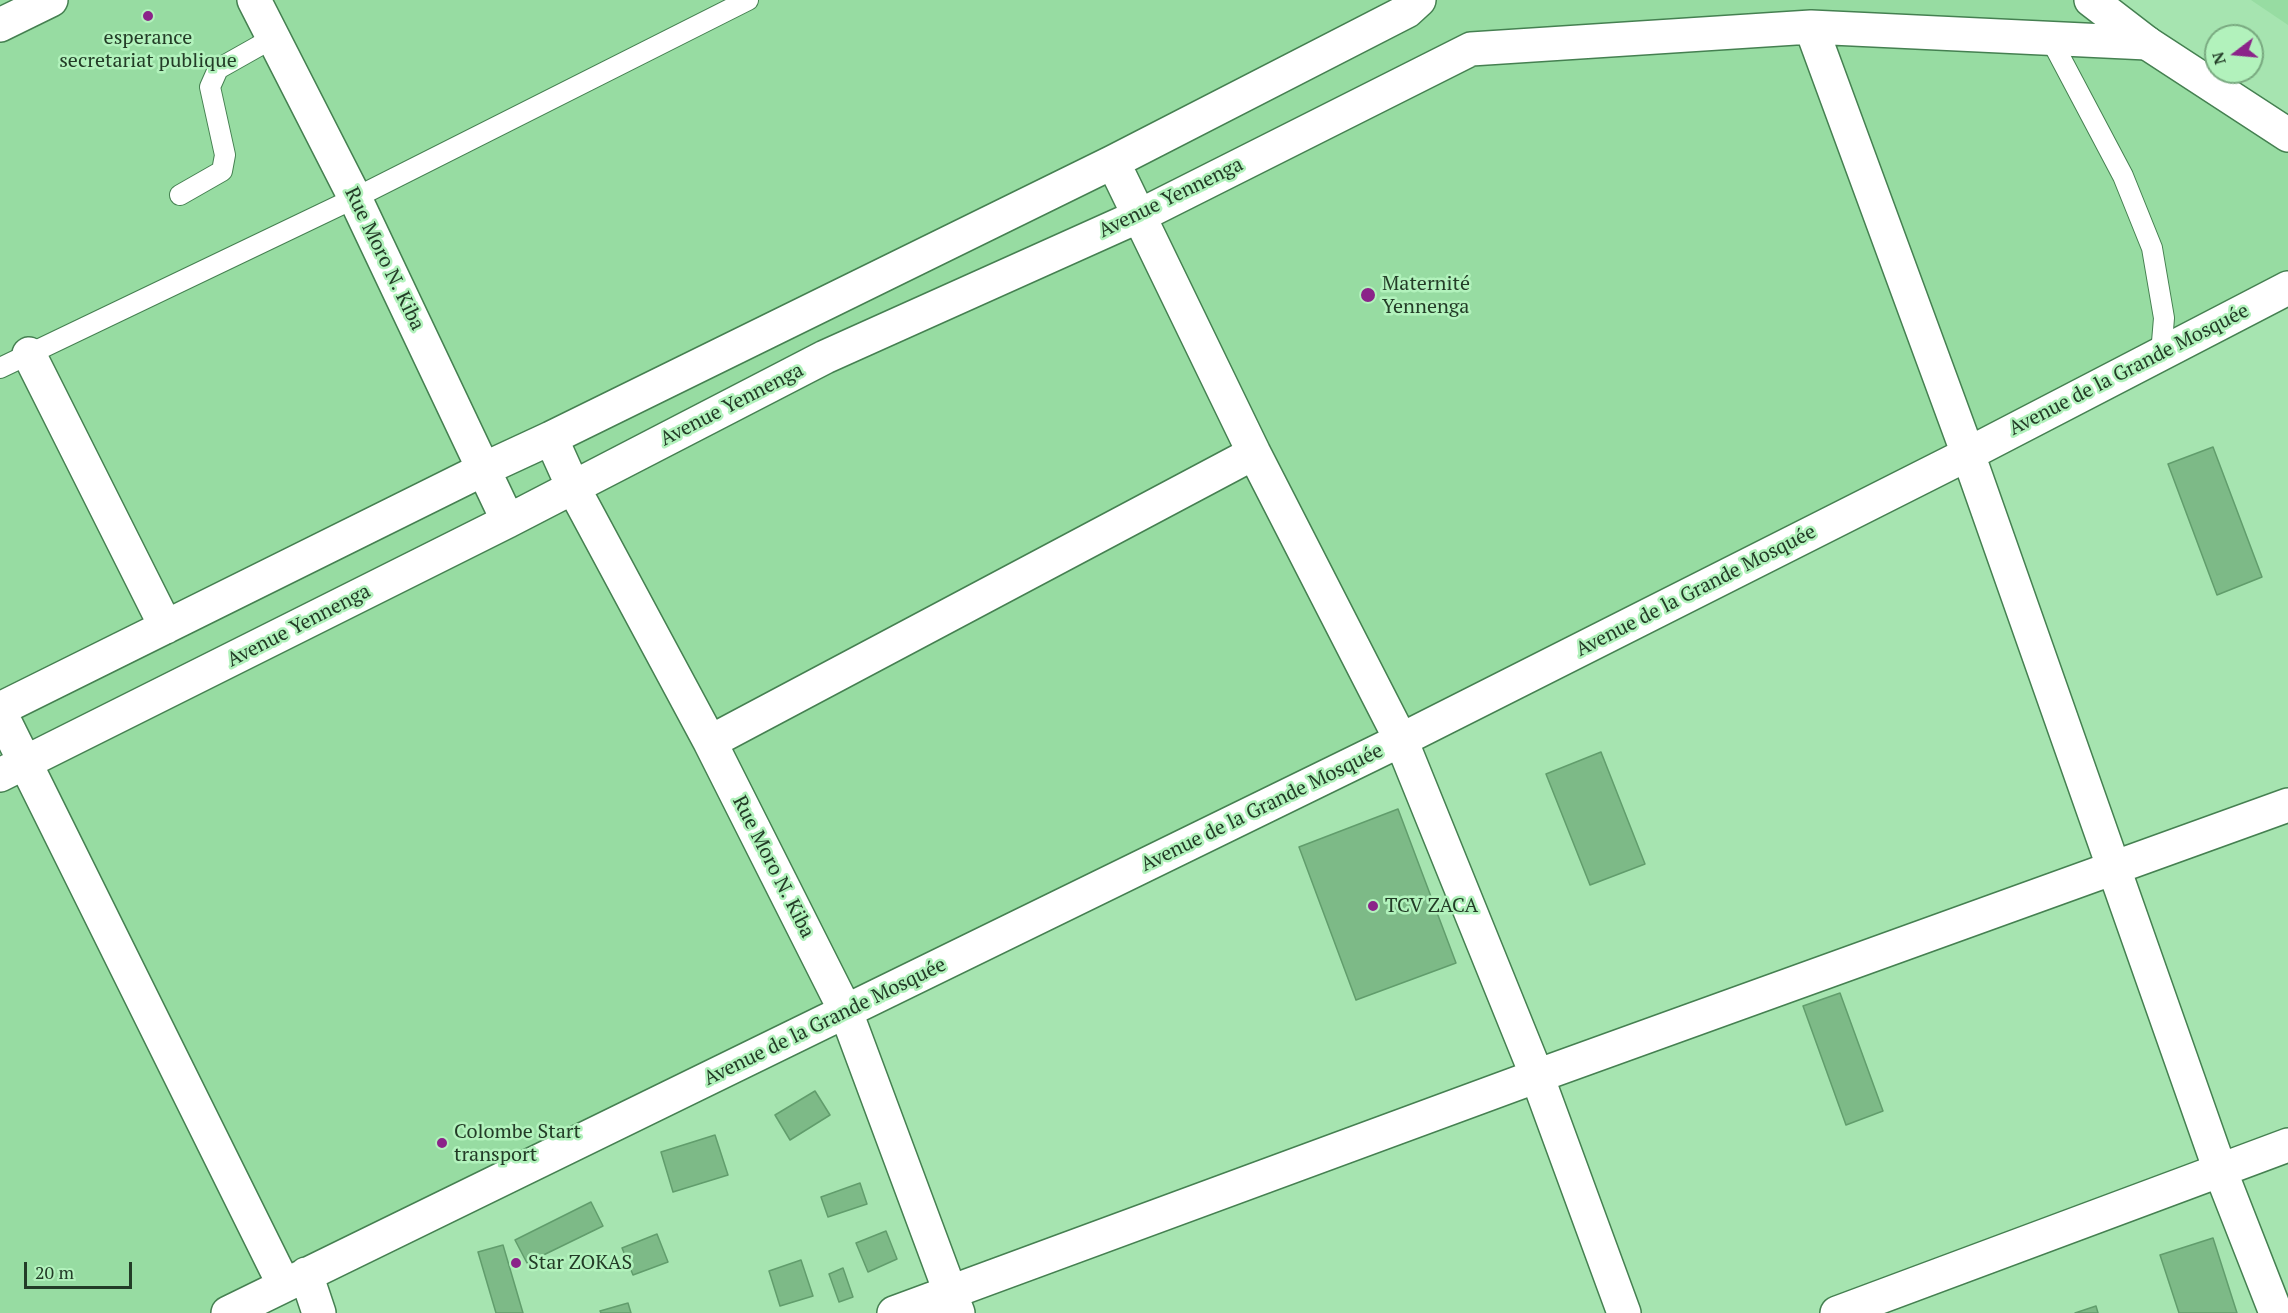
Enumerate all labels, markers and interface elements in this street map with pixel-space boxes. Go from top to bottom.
marker: esperance secretariat publique [141,9,155,23]
north arrow [2204,24,2264,84]
place label: esperance secretariat publique [59,26,237,73]
text: N [2206,50,2231,67]
street label: Avenue Yennenga [1095,153,1247,243]
street label: Rue Moro N. Kiba [339,184,429,334]
place label: Maternité Yennenga [1382,272,1470,319]
marker: Maternité Yennenga [1359,286,1377,304]
street label: Avenue de la Grande Mosquée [2005,299,2253,441]
street label: Avenue Yennenga [656,358,808,452]
street label: Avenue de la Grande Mosquée [1572,520,1820,662]
street label: Avenue Yennenga [223,579,375,673]
street label: Avenue de la Grande Mosquée [1137,739,1387,877]
street label: Rue Moro N. Kiba [727,792,819,942]
place label: TCV ZACA [1385,894,1478,918]
marker: TCV ZACA [1366,899,1380,913]
street label: Avenue de la Grande Mosquée [700,953,950,1091]
place label: Colombe Start transport [454,1120,581,1167]
marker: Colombe Start transport [435,1136,449,1150]
scale bar [27,1250,135,1288]
place label: Star ZOKAS [528,1251,632,1275]
marker: Star ZOKAS [509,1256,523,1270]
text: 20 m [35,1260,74,1284]

